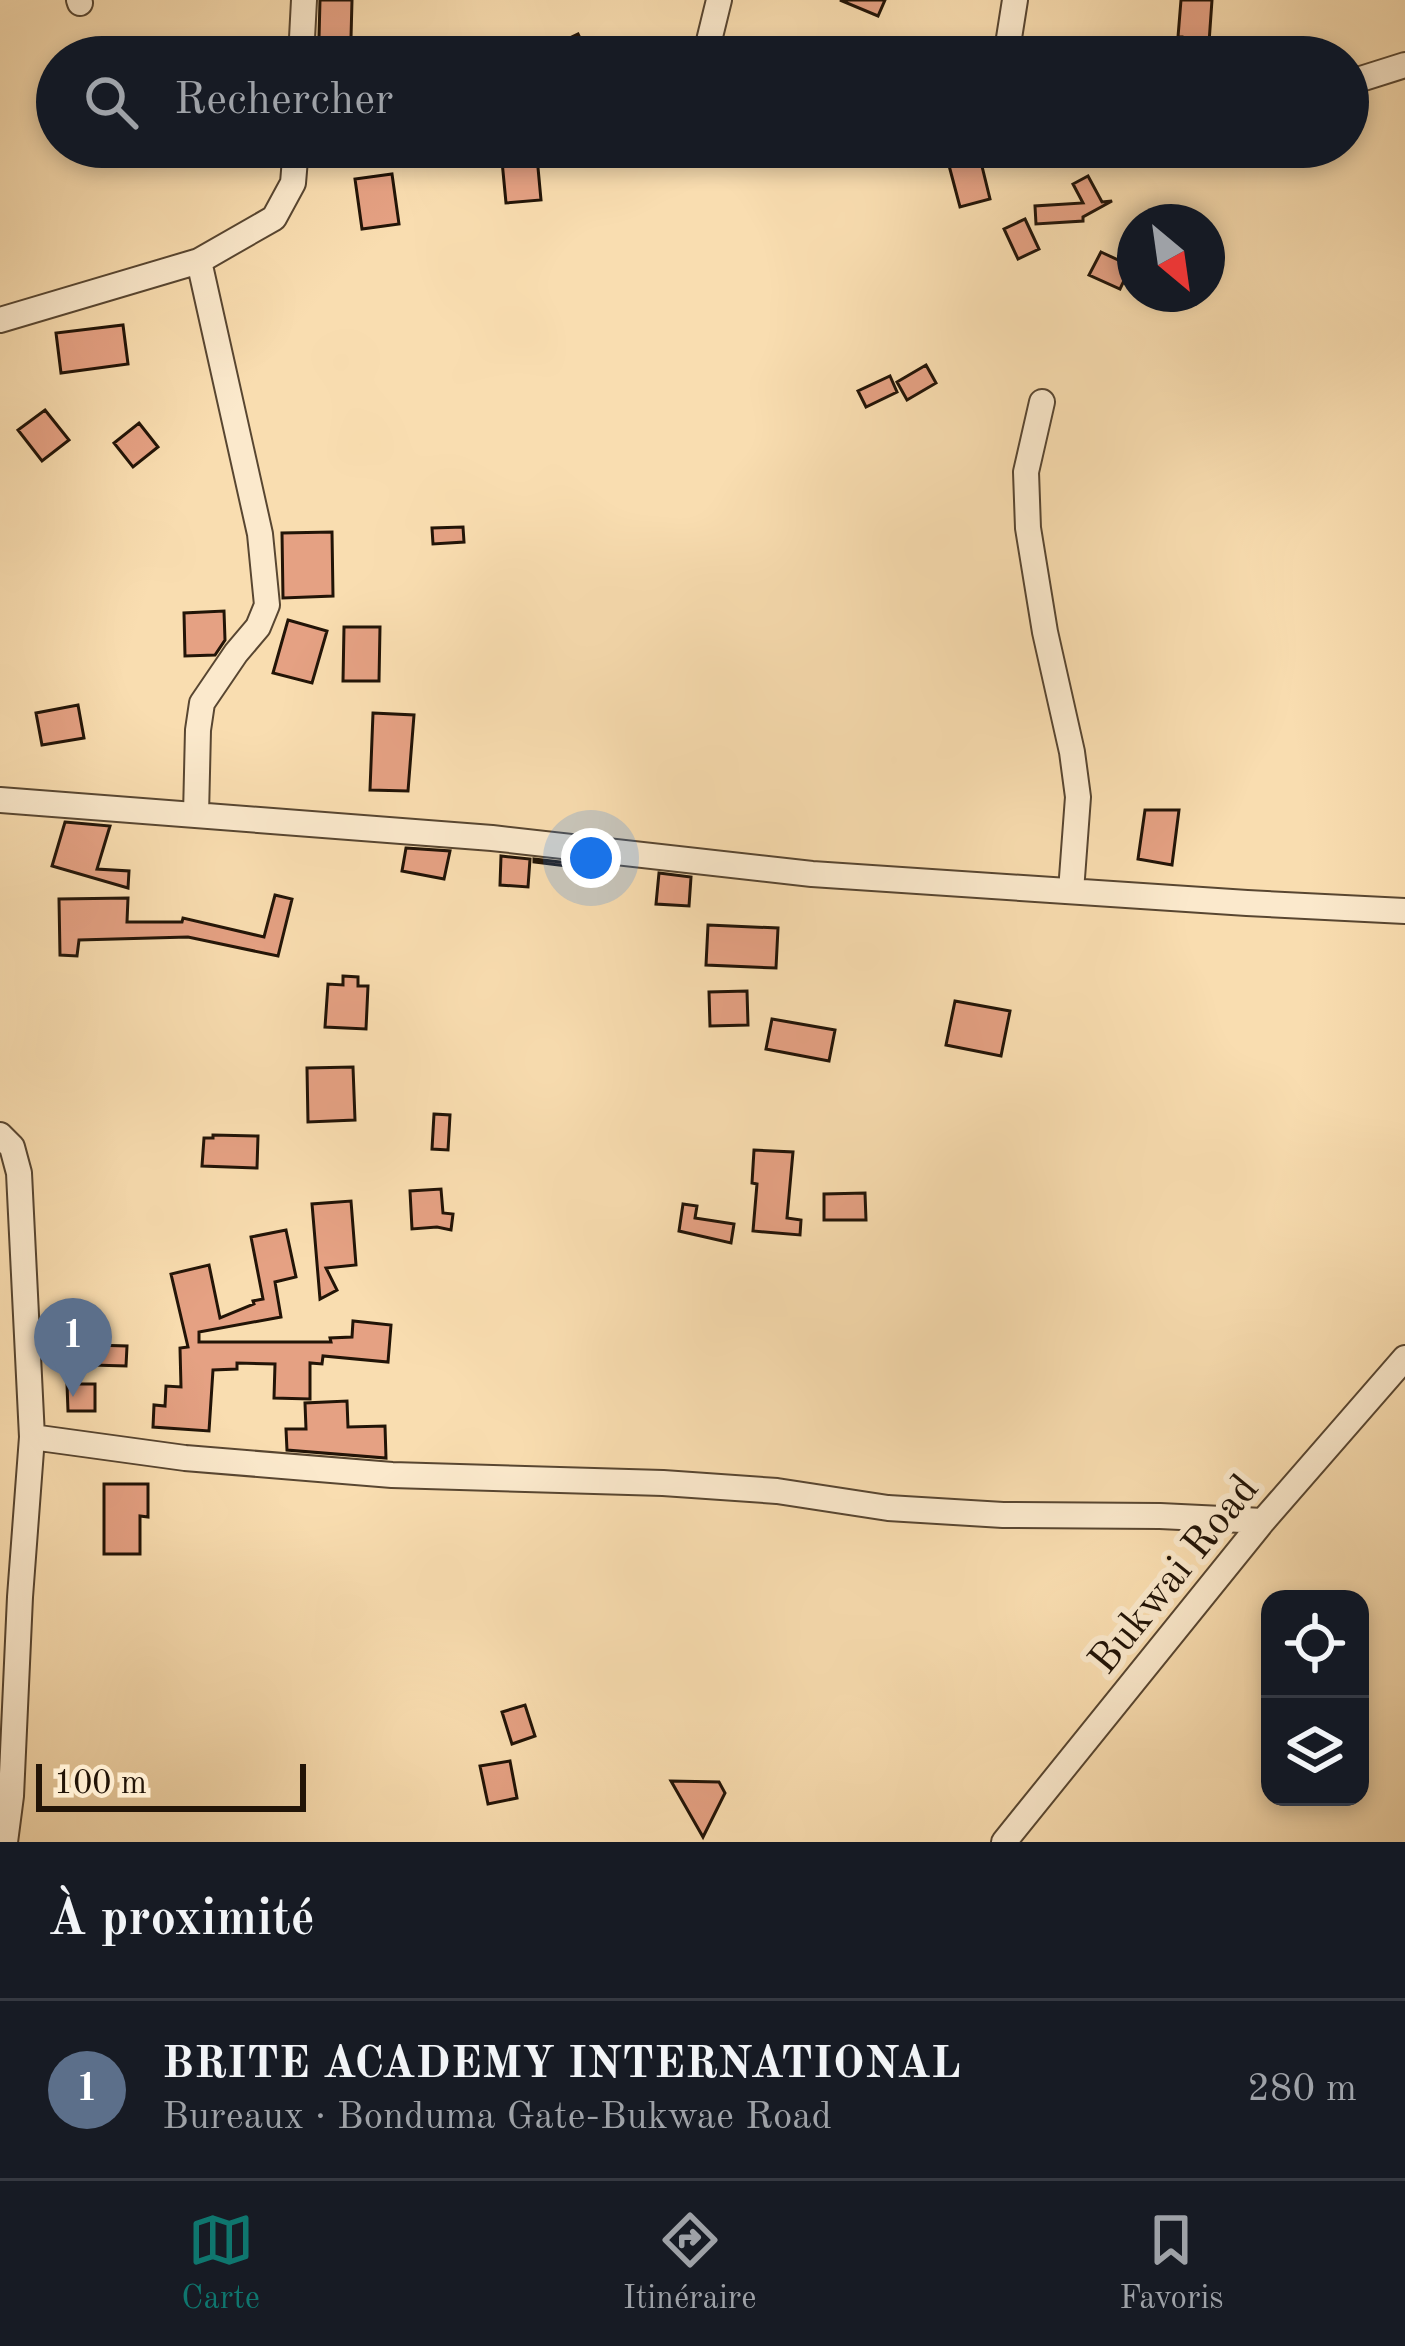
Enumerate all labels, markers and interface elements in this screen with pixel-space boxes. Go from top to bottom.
search box [36,36,1369,168]
icon: search [78,69,144,135]
text: Rechercher [174,79,393,124]
north arrow [1117,204,1225,312]
your location [561,828,621,888]
pin: 1 [34,1298,112,1397]
street label: Bukwai Road [1083,1468,1268,1683]
map controls [1261,1590,1369,1806]
button: locate [1261,1590,1369,1698]
button: layers [1261,1698,1369,1806]
scale bar [36,1758,306,1811]
text: 100 m [54,1768,147,1801]
text: À proximité [48,1895,315,1946]
text: BRITE ACADEMY INTERNATIONAL [162,2043,961,2088]
text: 1 [76,2070,98,2109]
text: 280 m [1247,2070,1357,2109]
text: Bureaux · Bonduma Gate-Bukwae Road [162,2098,832,2137]
tab: Carte [181,2207,260,2320]
tab: Itinéraire [623,2207,757,2320]
tab: Favoris [1119,2207,1224,2320]

